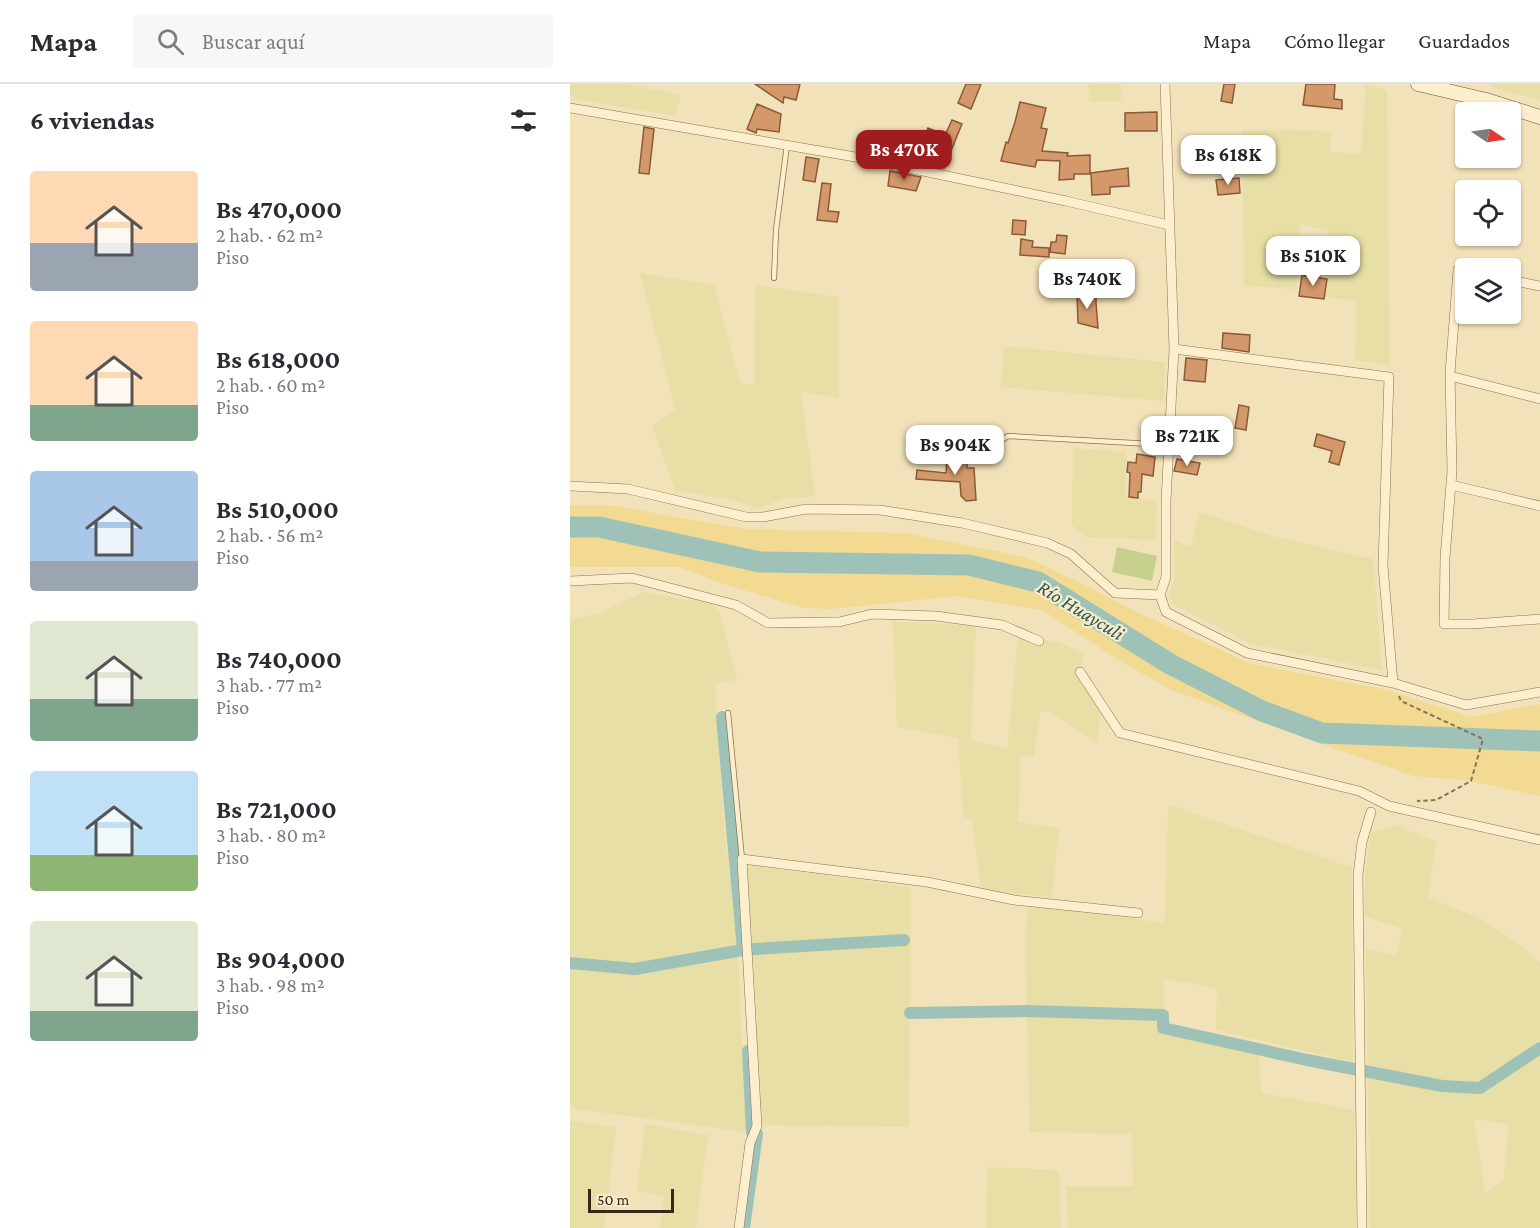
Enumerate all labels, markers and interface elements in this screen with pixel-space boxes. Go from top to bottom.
search box [133,14,553,68]
icon: search [154,25,187,58]
text: Mapa [30,26,97,57]
text: Buscar aquí [202,29,305,54]
text: Mapa [1203,29,1251,53]
text: Cómo llegar [1284,29,1385,53]
text: Guardados [1418,29,1510,53]
north arrow [1455,102,1521,168]
map controls [1455,102,1521,324]
icon: filters [507,104,540,137]
text: 6 viviendas [30,106,154,135]
pin: Bs 470K [849,130,959,181]
pin: Bs 618K [1173,135,1283,186]
text: Bs 470K [870,138,938,160]
text: Bs 618K [1195,143,1261,165]
button: locate [1455,180,1521,246]
icon: home [78,195,150,267]
text: Bs 470,000 [216,195,342,224]
text: 2 hab. · 62 m² [216,224,323,246]
pin: Bs 510K [1258,236,1368,287]
text: Bs 510K [1280,244,1346,266]
text: Piso [216,246,249,268]
button: layers [1455,258,1521,324]
pin: Bs 740K [1032,259,1142,310]
text: Bs 740K [1053,267,1121,289]
icon: home [78,345,150,417]
text: Bs 618,000 [216,345,340,374]
text: 2 hab. · 60 m² [216,374,325,396]
text: Piso [216,396,249,418]
pin: Bs 721K [1132,416,1242,467]
text: Bs 721K [1155,424,1219,446]
pin: Bs 904K [900,425,1010,476]
text: Bs 904K [920,433,990,455]
icon: home [78,495,150,567]
text: Bs 510,000 [216,495,339,524]
text: 2 hab. · 56 m² [216,524,323,546]
text: Piso [216,546,249,568]
water label: Río Huayculi [1033,576,1129,646]
icon: home [78,645,150,717]
text: Bs 740,000 [216,645,342,674]
text: 3 hab. · 77 m² [216,674,322,696]
text: Piso [216,696,249,718]
icon: home [78,795,150,867]
text: Bs 721,000 [216,795,337,824]
text: 3 hab. · 80 m² [216,824,326,846]
text: Piso [216,846,249,868]
icon: home [78,945,150,1017]
text: Bs 904,000 [216,945,345,974]
text: 3 hab. · 98 m² [216,974,325,996]
text: Piso [216,996,249,1018]
scale bar [588,1186,674,1214]
text: 50 m [597,1191,629,1208]

